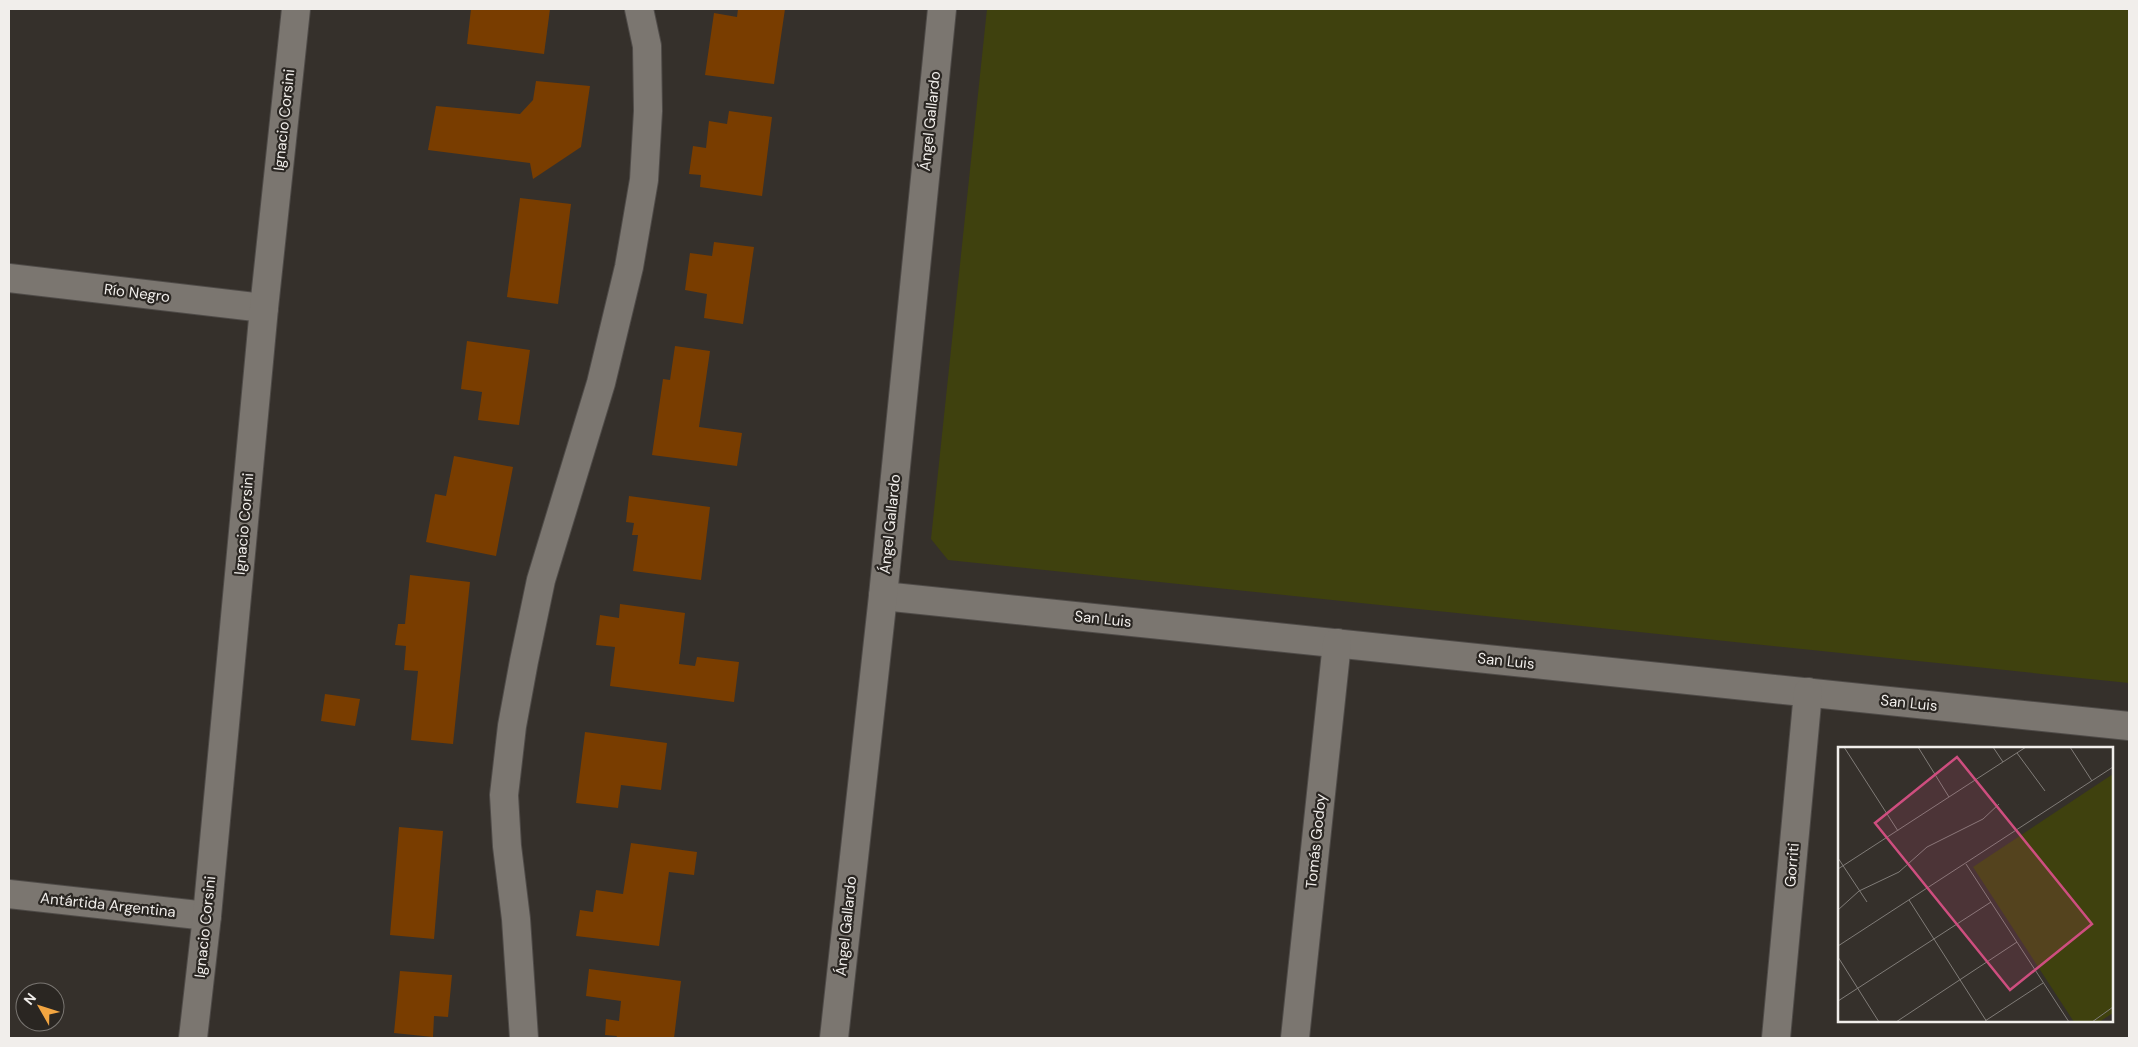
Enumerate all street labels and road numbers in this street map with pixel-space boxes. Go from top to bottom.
street label: Ignacio Corsini [269,68,299,172]
street label: Ángel Gallardo [915,70,945,172]
street label: Río Negro [103,279,171,307]
street label: Ignacio Corsini [230,472,258,576]
street label: Ángel Gallardo [875,473,905,575]
street label: San Luis [1074,606,1132,632]
street label: San Luis [1477,648,1535,674]
street label: San Luis [1880,690,1938,716]
street label: Tomás Godoy [1301,792,1331,889]
street label: Gorriti [1780,842,1804,888]
street label: Ignacio Corsini [190,875,220,979]
street label: Ángel Gallardo [831,875,861,977]
street label: Antártida Argentina [39,888,177,922]

